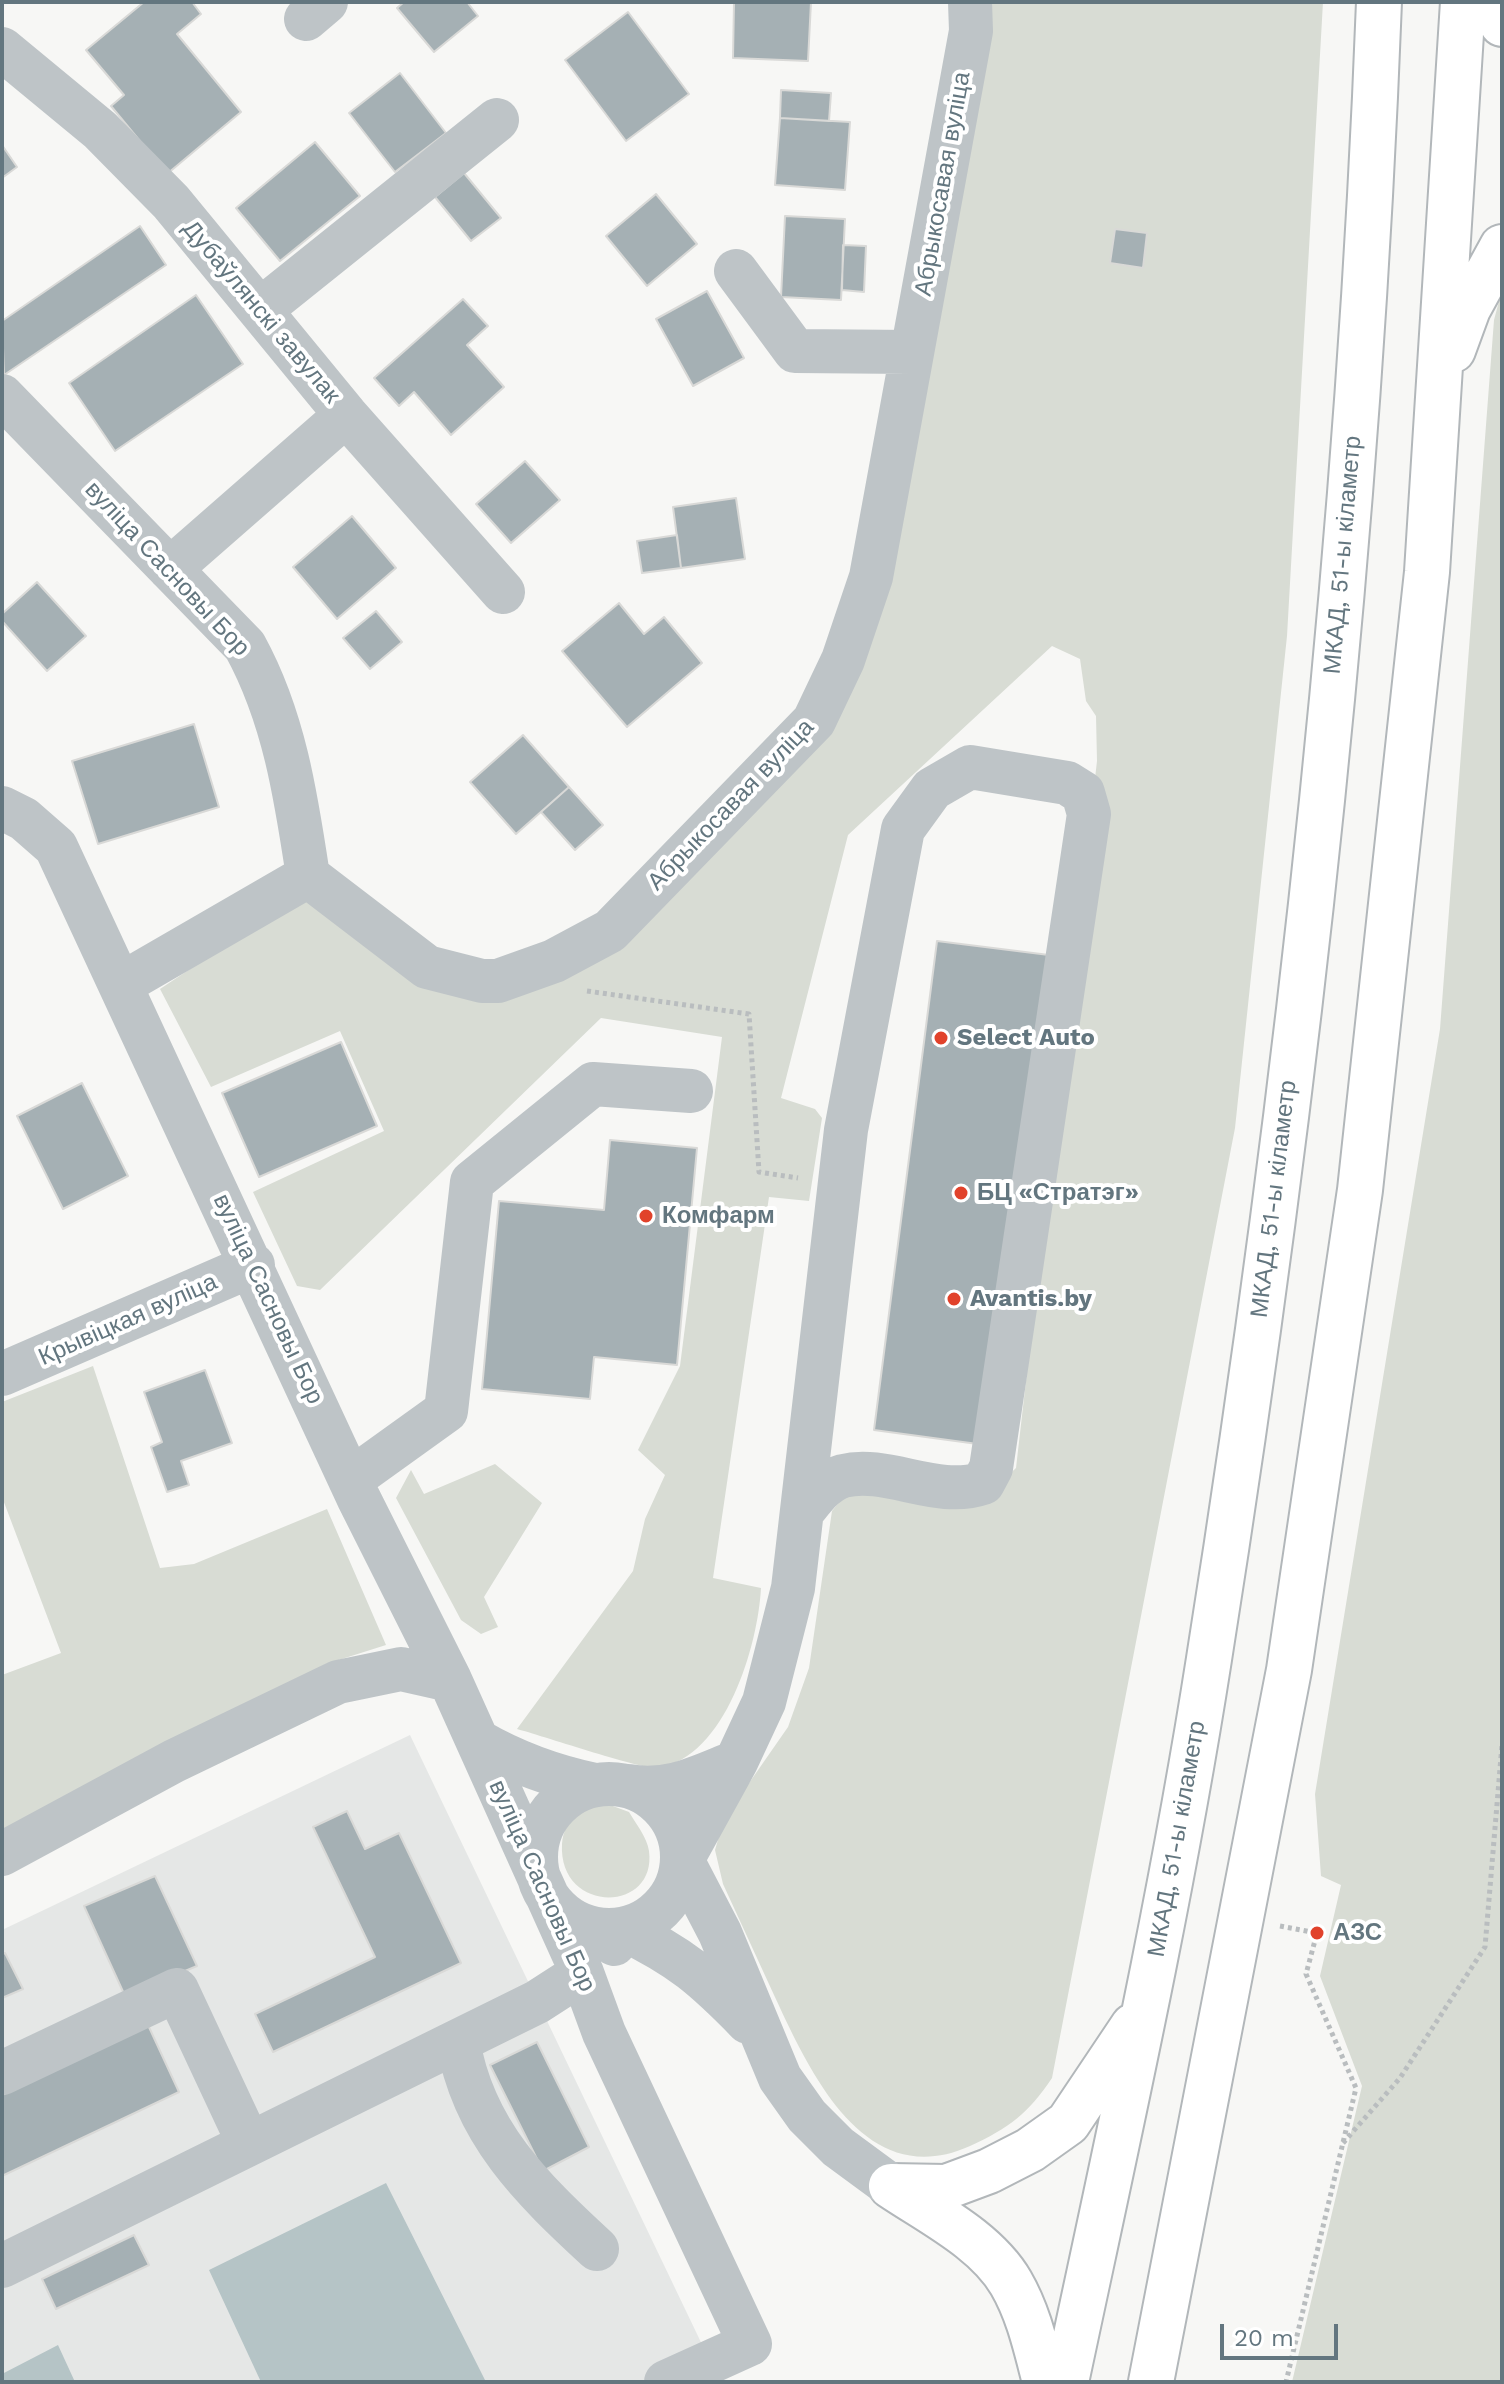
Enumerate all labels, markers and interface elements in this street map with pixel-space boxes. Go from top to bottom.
street label: Абрыкосавая вуліца [909,70,977,298]
street label: Дубаўлянскі завулак [176,215,346,409]
street label: МКАД, 51-ы кіламетр [1318,435,1368,675]
street label: вуліца Сасновы Бор [79,476,255,662]
street label: Абрыкосавая вуліца [642,713,820,897]
place label: Select Auto [957,1024,1095,1052]
marker: Select Auto [932,1029,950,1047]
street label: МКАД, 51-ы кіламетр [1245,1079,1303,1319]
place label: БЦ «Стратэг» [977,1179,1139,1207]
marker: БЦ «Стратэг» [952,1184,970,1202]
street label: вуліца Сасновы Бор [207,1189,329,1409]
place label: Комфарм [662,1202,775,1230]
marker: Комфарм [637,1207,655,1225]
street label: Крывіцкая вуліца [34,1268,222,1372]
place label: Avantis.by [970,1285,1092,1313]
marker: Avantis.by [945,1290,963,1308]
street label: МКАД, 51-ы кіламетр [1142,1719,1212,1959]
street label: вуліца Сасновы Бор [482,1776,602,1996]
place label: АЗС [1333,1919,1382,1947]
marker: АЗС [1308,1924,1326,1942]
scale bar [1224,2308,1342,2358]
text: 20 m [1234,2324,1294,2352]

